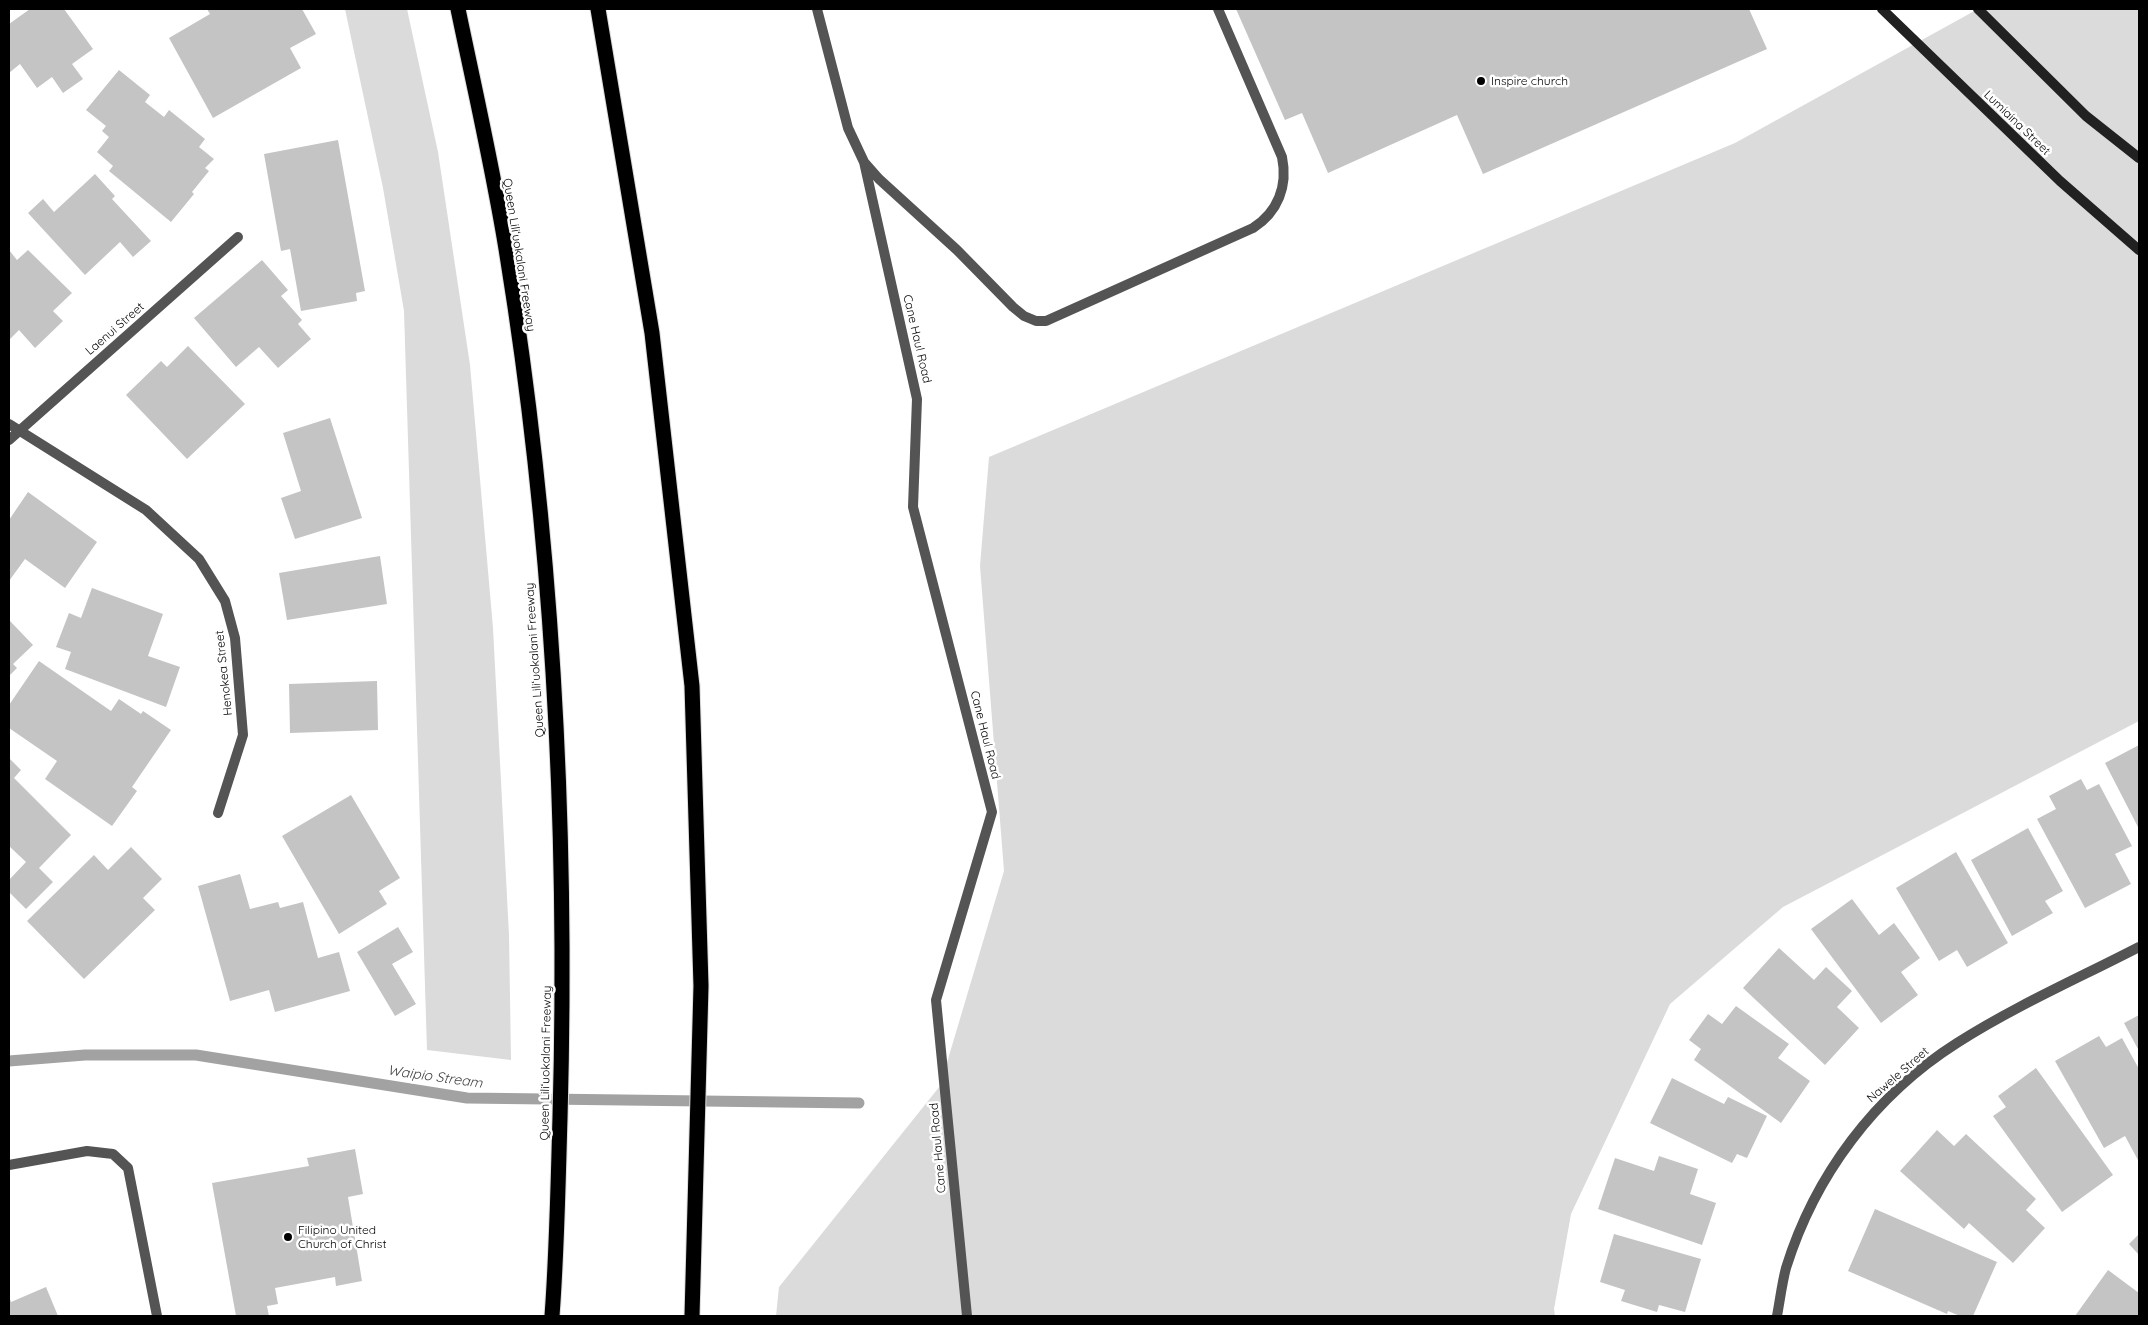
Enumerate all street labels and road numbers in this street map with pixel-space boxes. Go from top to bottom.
street label: Lumiaina Street [1981,88,2053,158]
street label: Queen Liliʻuokalani Freeway [500,177,538,333]
street label: Cane Haul Road [900,293,934,385]
street label: Laenui Street [83,300,147,358]
street label: Queen Liliʻuokalani Freeway [522,582,548,738]
street label: Henokea Street [212,630,236,716]
street label: Cane Haul Road [967,689,1003,781]
street label: Queen Liliʻuokalani Freeway [537,985,555,1141]
street label: Nawele Street [1864,1044,1932,1106]
street label: Cane Haul Road [927,1102,949,1194]

